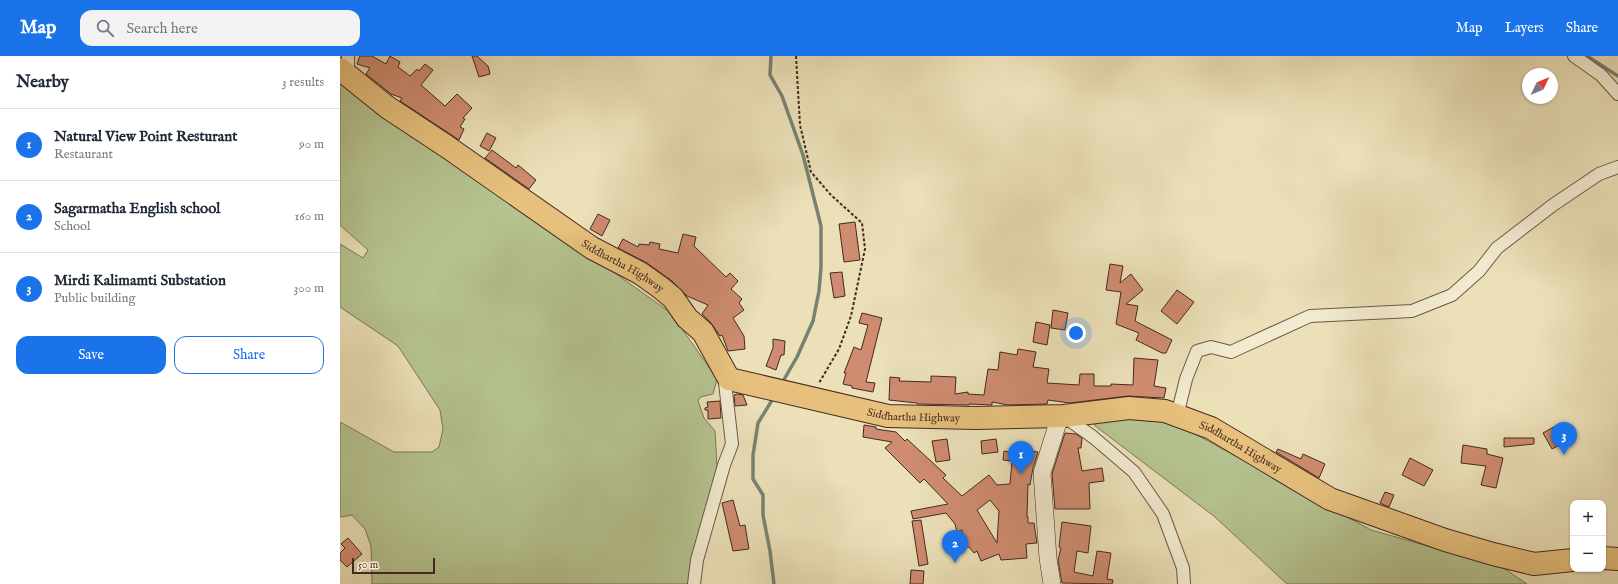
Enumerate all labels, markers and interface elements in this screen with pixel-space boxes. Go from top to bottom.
search box [80,10,360,46]
text: Map [20,16,56,40]
icon: search [94,17,116,39]
text: Search here [126,19,198,38]
text: Map [1456,19,1483,37]
text: Layers [1505,19,1544,37]
text: Share [1566,19,1598,37]
north arrow [1522,68,1558,104]
text: Nearby [16,72,69,93]
text: 3 results [282,74,324,91]
text: Natural View Point Resturant [54,127,237,146]
text: 1 [27,136,31,153]
text: 90 m [299,136,324,153]
text: Restaurant [54,146,113,163]
text: Sagarmatha English school [54,199,220,218]
text: 2 [26,208,32,225]
text: 160 m [294,208,324,225]
text: School [54,218,91,235]
street label: Siddhartha Highway [579,237,667,296]
text: Mirdi Kalimamti Substation [54,271,226,290]
text: 3 [27,280,31,297]
text: 300 m [293,280,324,297]
text: Public building [54,290,136,307]
your location [1066,323,1086,343]
button: Save [16,336,166,374]
button: Share [174,336,324,374]
street label: Siddhartha Highway [866,405,961,426]
street label: Siddhartha Highway [1197,418,1284,477]
pin: 3 [1551,422,1577,455]
pin: 1 [1008,441,1034,474]
map controls [1570,500,1606,572]
button: + [1570,500,1606,536]
pin: 2 [942,530,968,563]
button: − [1570,536,1606,572]
scale bar [352,556,435,575]
text: 50 m [358,558,378,572]

